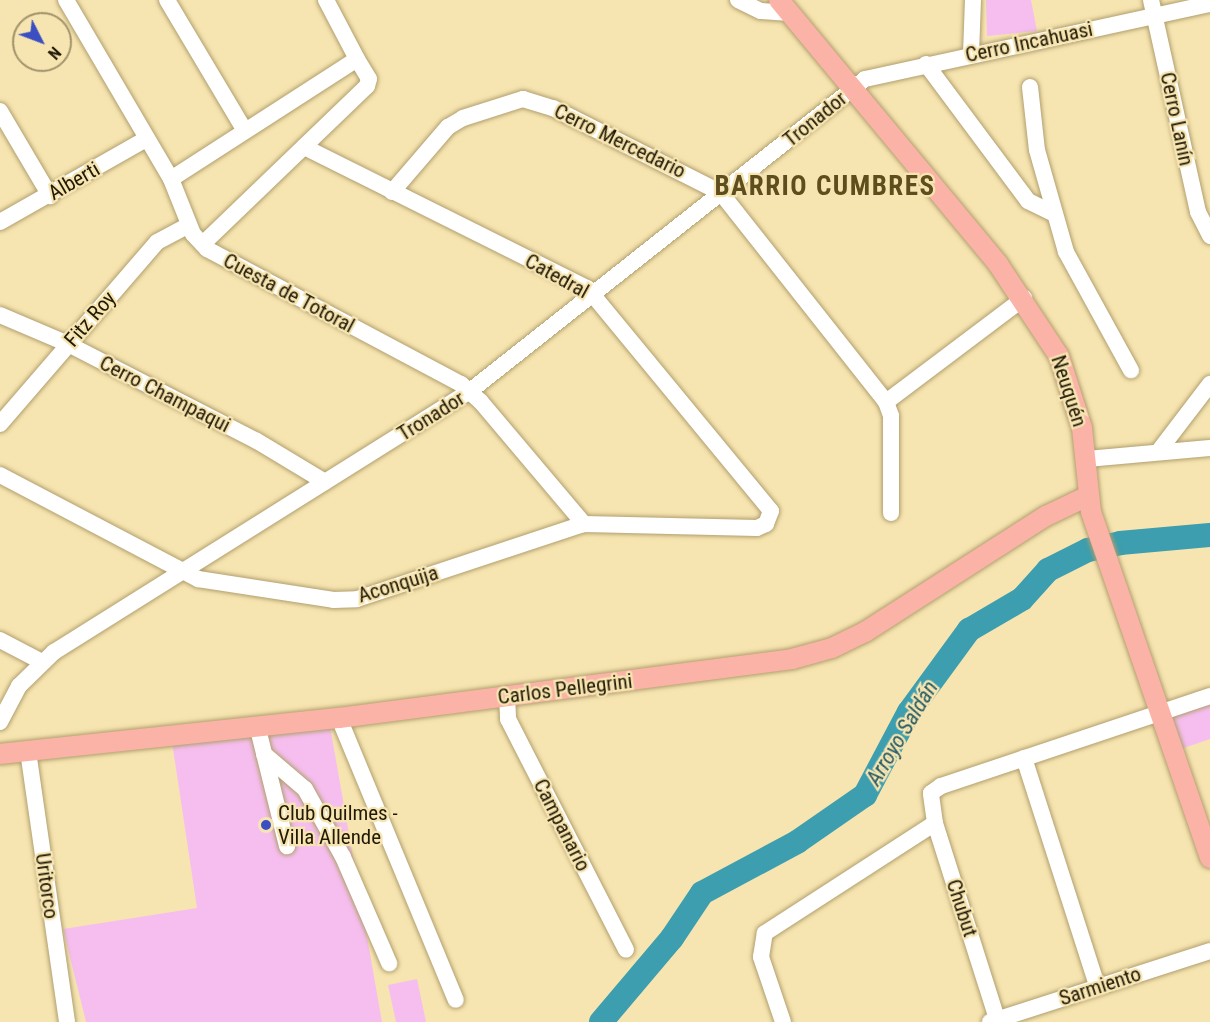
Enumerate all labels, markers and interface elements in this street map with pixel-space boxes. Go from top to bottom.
north arrow [12,12,72,72]
street label: Cerro Incahuasi [963,16,1095,68]
text: N [44,43,65,63]
street label: Cerro Lanín [1155,70,1199,168]
street label: Tronador [778,86,852,152]
street label: Cerro Mercedario [550,98,690,184]
street label: Alberti [44,156,104,206]
district label: BARRIO CUMBRES [714,171,936,203]
street label: Cuesta de Totoral [219,248,359,338]
street label: Catedral [521,248,593,304]
street label: Fitz Roy [59,286,121,352]
street label: Cerro Champaqui [95,350,235,438]
street label: Neuquén [1046,352,1092,430]
street label: Tronador [393,386,469,446]
street label: Aconquija [355,560,441,608]
street label: Carlos Pellegrini [496,668,634,710]
water label: Arroyo Saldán [860,676,944,790]
street label: Campanario [528,775,596,875]
place label: Club Quilmes - Villa Allende [278,800,398,850]
marker: Club Quilmes - Villa Allende [259,818,273,832]
street label: Uritorco [30,852,64,920]
street label: Chubut [941,876,983,940]
street label: Sarmiento [1056,961,1144,1011]

